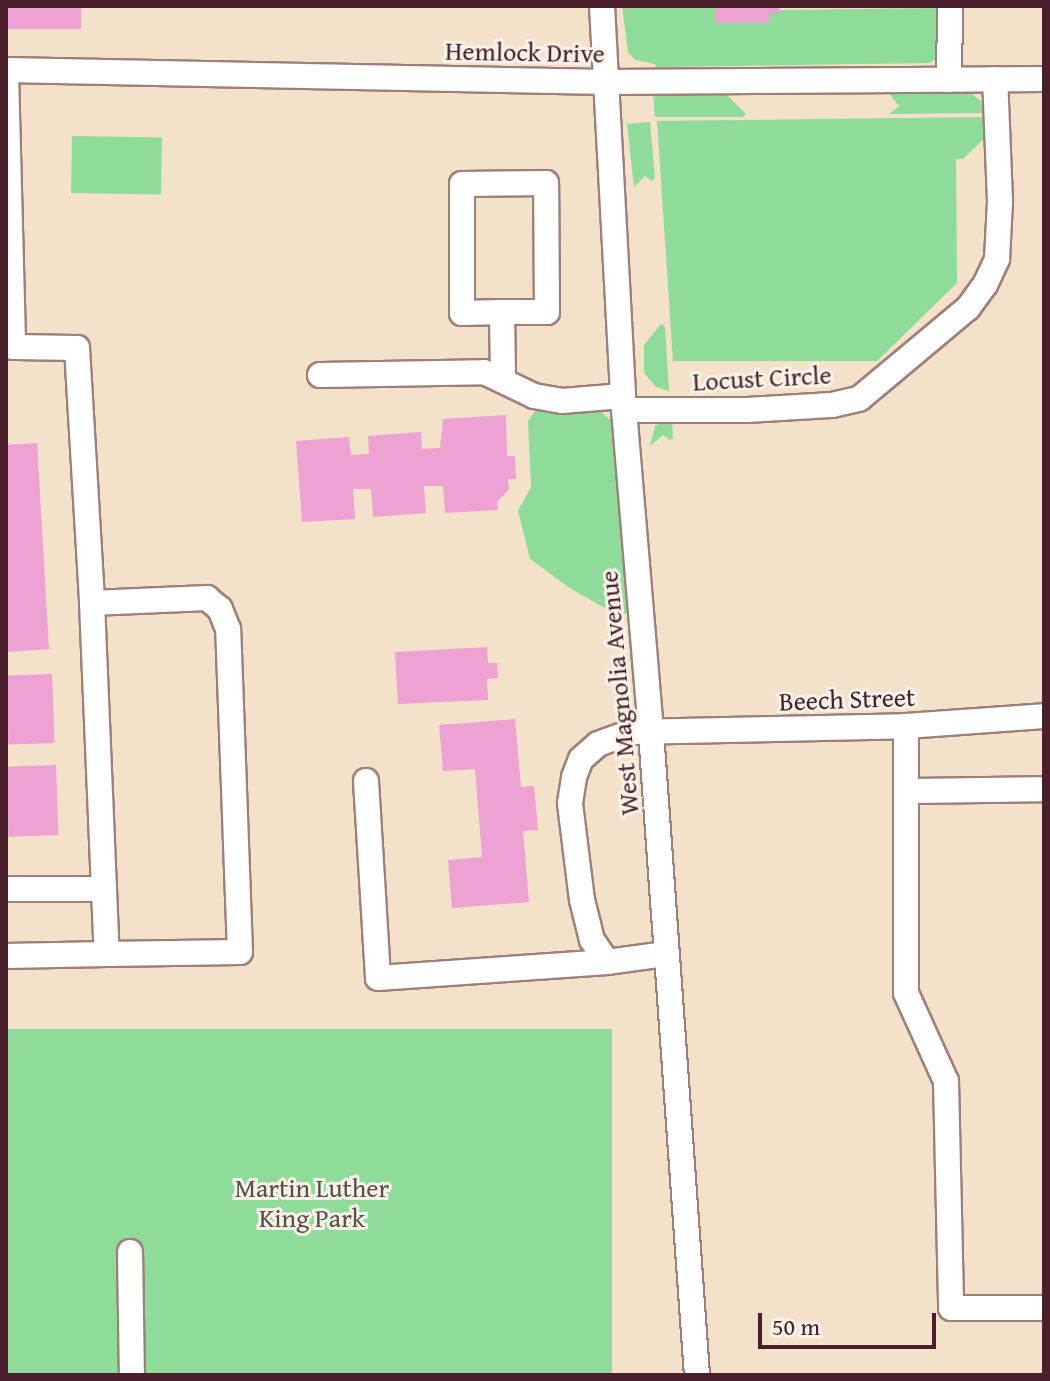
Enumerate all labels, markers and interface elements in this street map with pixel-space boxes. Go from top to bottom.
street label: Hemlock Drive [445,35,605,69]
street label: Locust Circle [692,359,832,397]
street label: West Magnolia Avenue [593,569,645,817]
street label: Beech Street [778,681,916,717]
park label: Martin Luther King Park [235,1172,389,1234]
scale bar [762,1297,940,1347]
text: 50 m [772,1309,820,1344]

